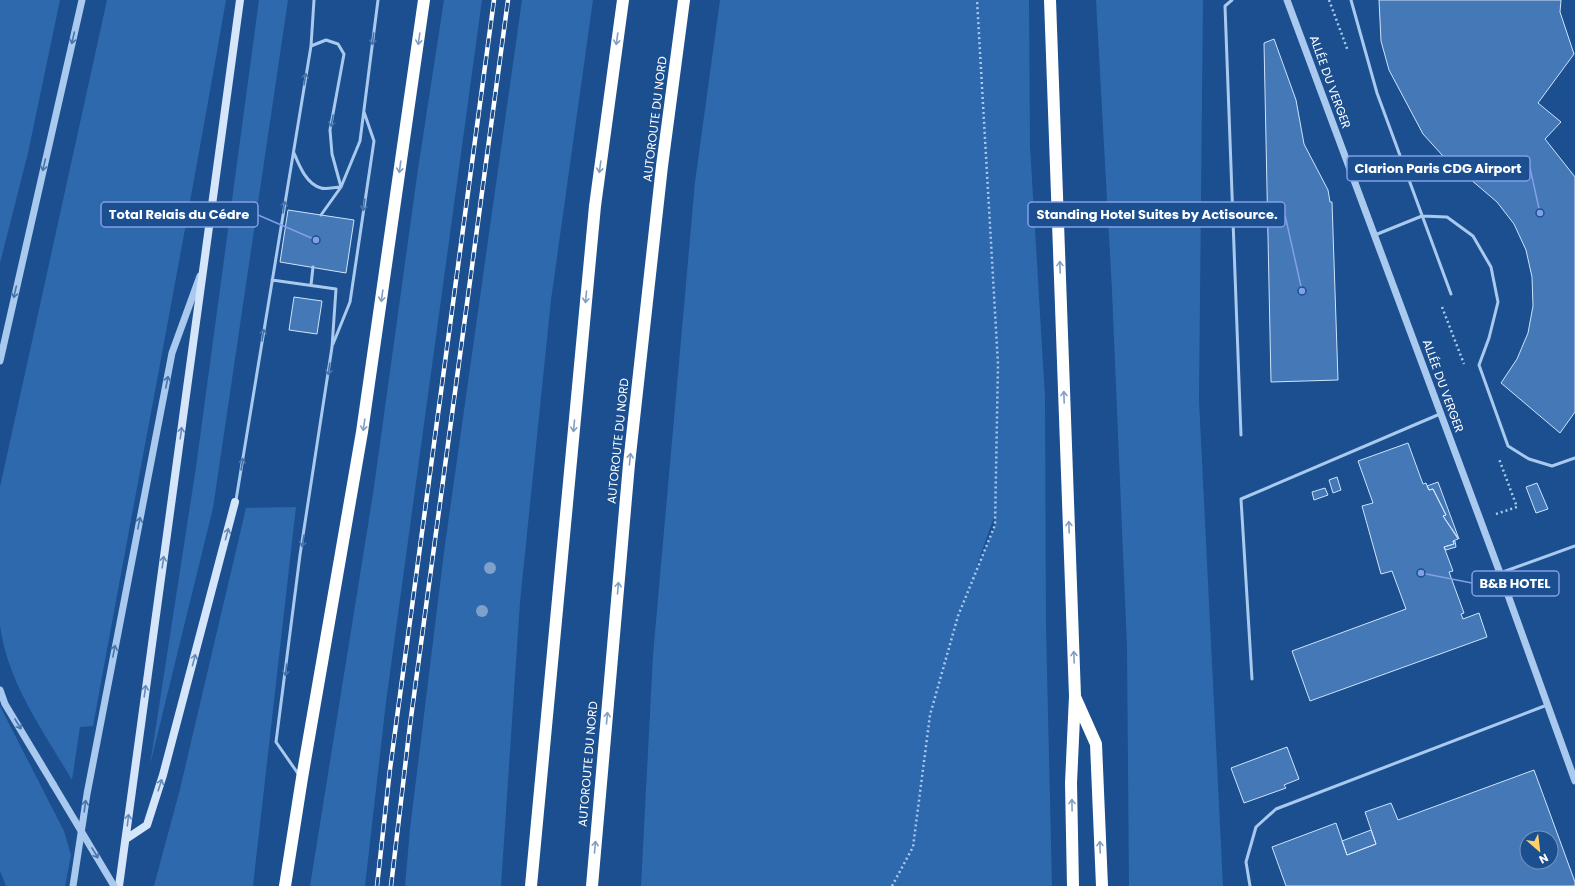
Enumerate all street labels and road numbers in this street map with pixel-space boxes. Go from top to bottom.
street label: ALLÉE DU VERGER [1306,33,1355,131]
street label: AUTOROUTE DU NORD [638,55,671,183]
street label: ALLÉE DU VERGER [1419,337,1468,435]
street label: AUTOROUTE DU NORD [602,377,633,505]
street label: AUTOROUTE DU NORD [574,700,601,828]

